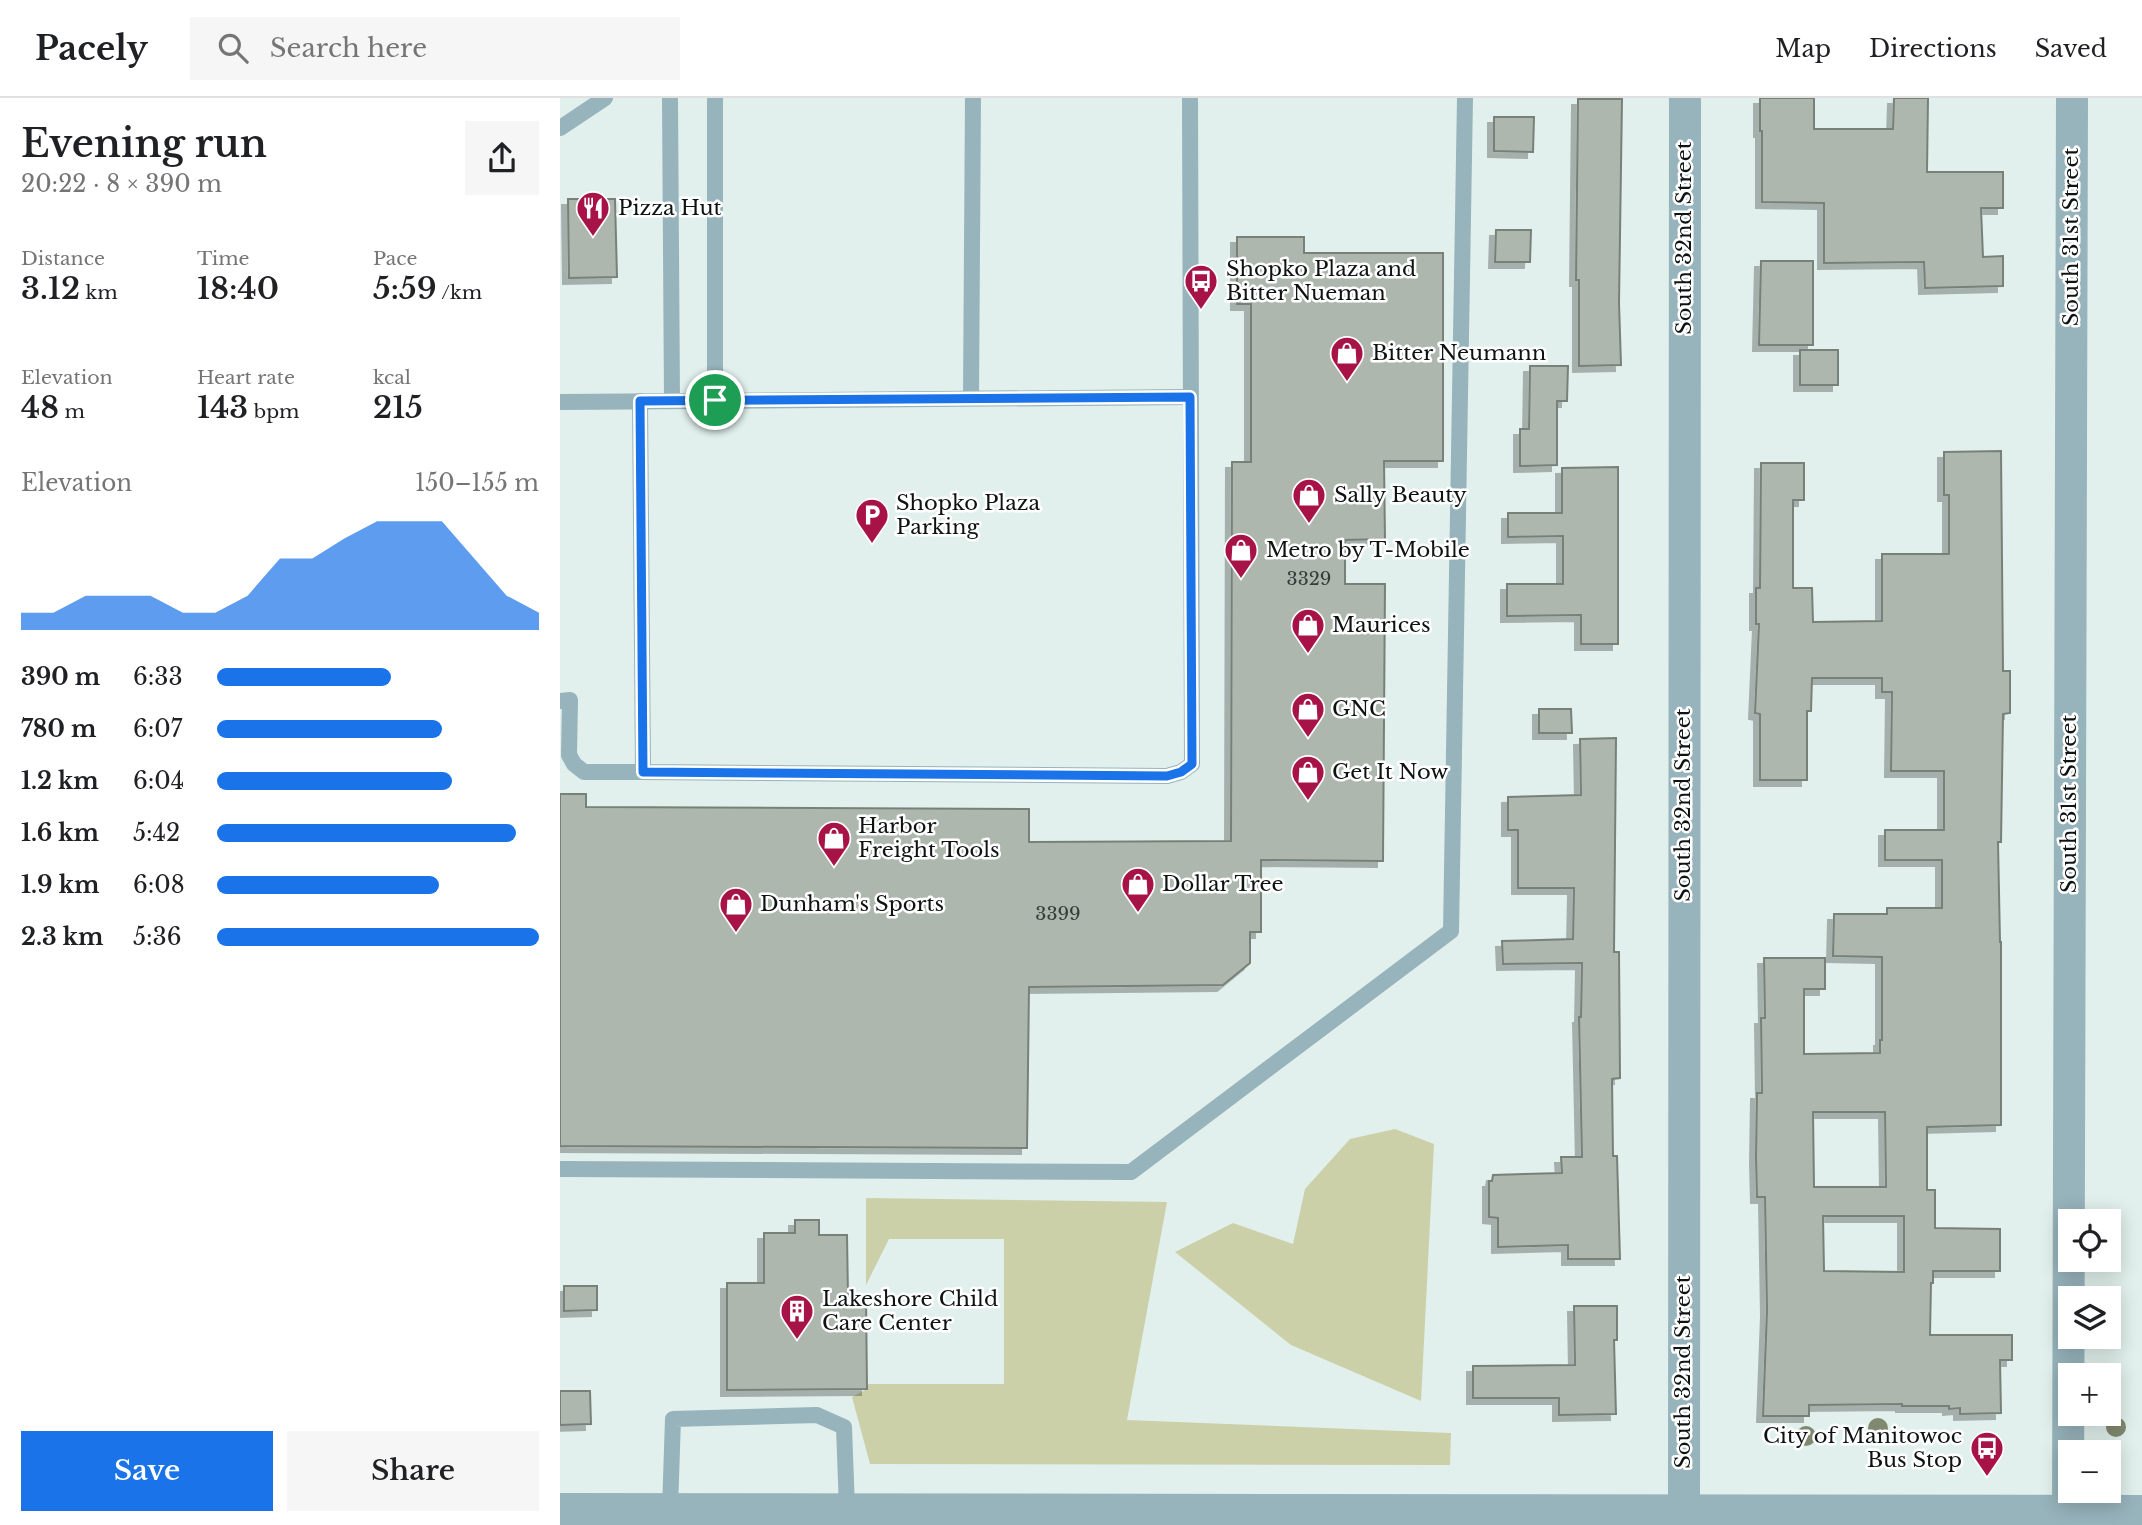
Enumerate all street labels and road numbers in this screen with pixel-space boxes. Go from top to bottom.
street label: South 32nd Street [1671,141,1697,335]
street label: South 31st Street [2058,148,2084,326]
street label: South 32nd Street [1670,708,1696,902]
street label: South 31st Street [2056,715,2082,893]
street label: South 32nd Street [1670,1275,1696,1469]

